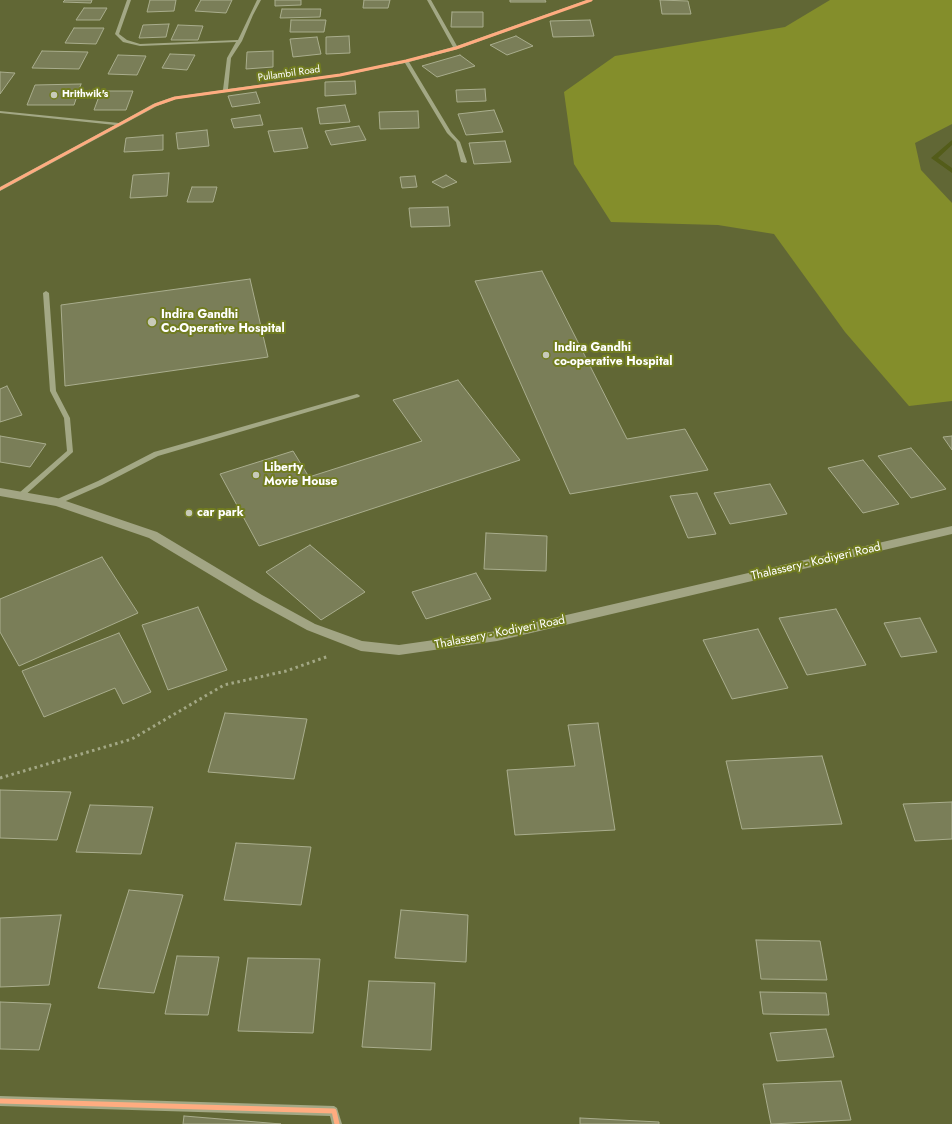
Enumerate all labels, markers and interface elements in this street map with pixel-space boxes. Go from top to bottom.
street label: Pullambil Road [257,64,321,84]
place label: Hrithwik's [62,89,108,101]
marker: Hrithwik's [49,90,59,100]
place label: Indira Gandhi Co-Operative Hospital [161,308,285,336]
marker: Indira Gandhi Co-Operative Hospital [146,316,158,328]
place label: Indira Gandhi co-operative Hospital [554,341,672,369]
marker: Indira Gandhi co-operative Hospital [541,350,551,360]
place label: Liberty Movie House [264,461,337,489]
marker: Liberty Movie House [251,470,261,480]
place label: car park [197,506,244,520]
marker: car park [184,508,194,518]
street label: Thalassery - Kodiyeri Road [750,540,882,584]
street label: Thalassery - Kodiyeri Road [434,613,566,653]

